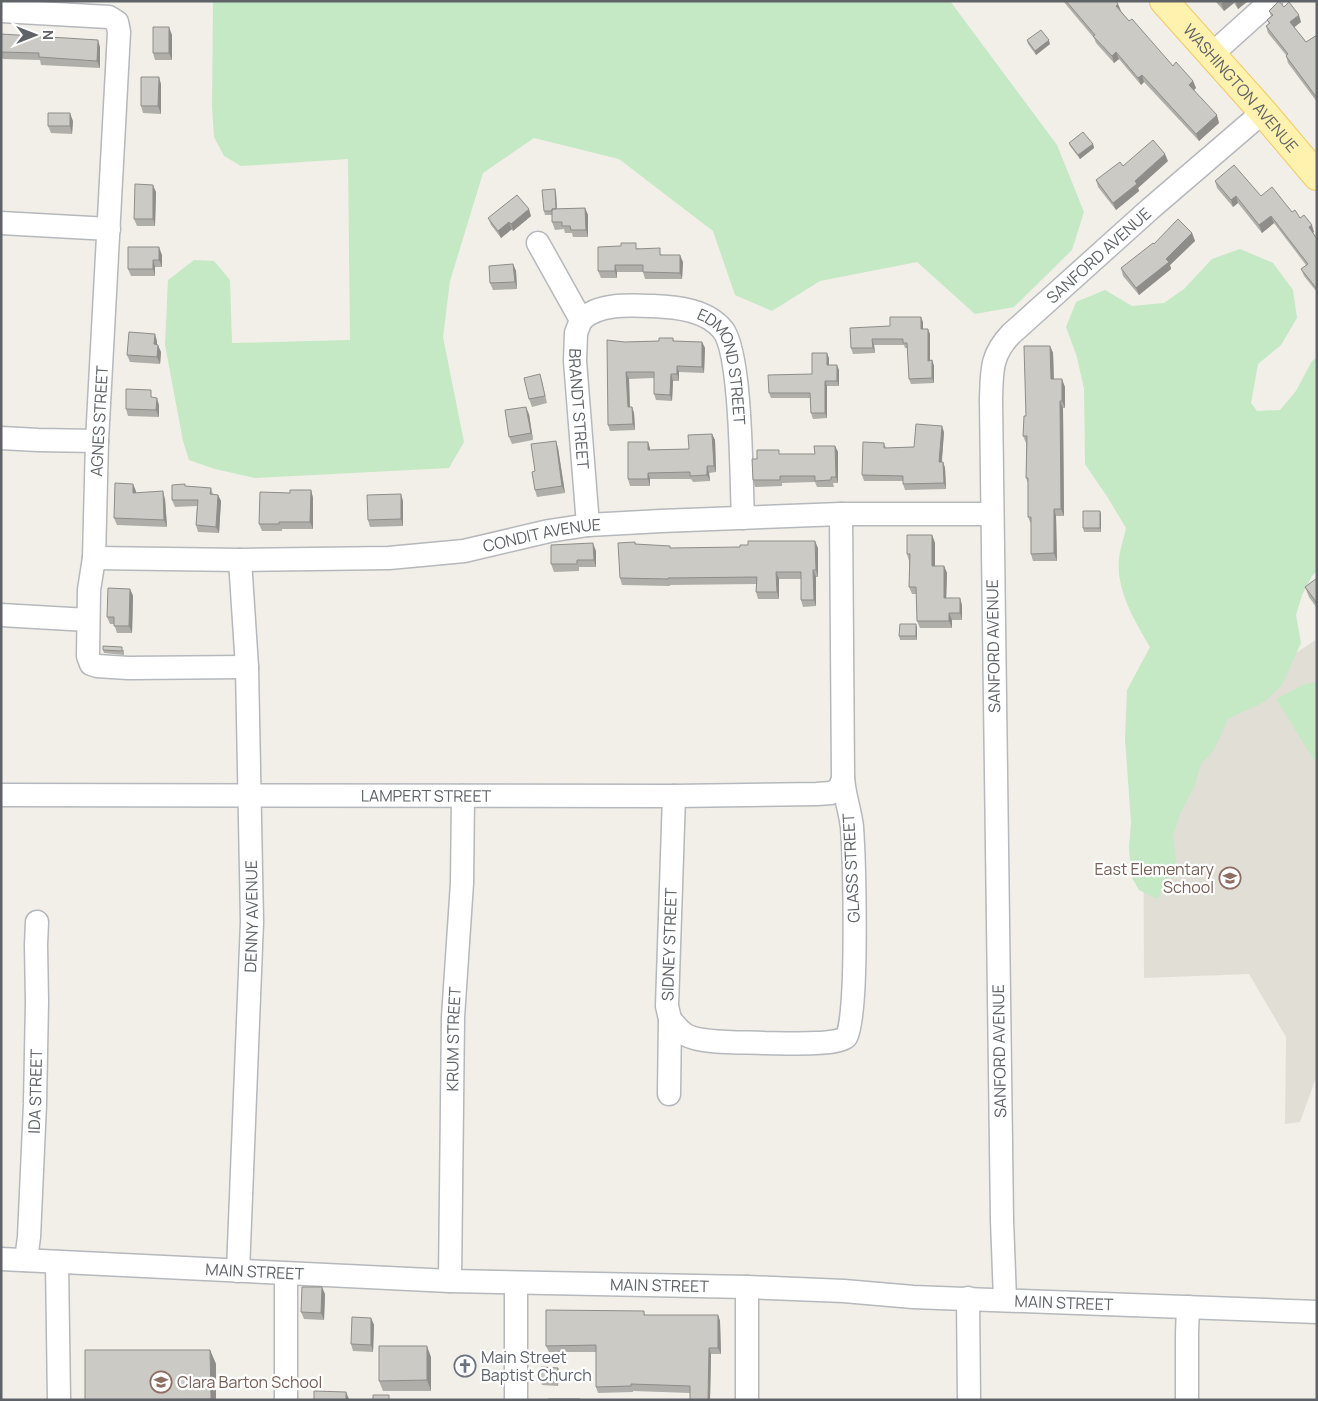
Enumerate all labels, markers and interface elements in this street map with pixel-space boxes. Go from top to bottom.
north arrow [10,10,60,60]
street label: WASHINGTON AVENUE [1178,19,1303,157]
text: N [39,30,58,40]
street label: SANFORD AVENUE [1041,202,1156,308]
street label: EDMOND STREET [694,303,751,426]
street label: BRANDT STREET [564,348,595,470]
street label: AGNES STREET [85,365,113,477]
street label: CONDIT AVENUE [481,513,601,557]
street label: SANFORD AVENUE [981,579,1005,713]
street label: LAMPERT STREET [361,785,492,807]
street label: GLASS STREET [837,812,865,923]
place label: East Elementary School [1094,858,1215,898]
street label: DENNY AVENUE [239,860,263,973]
school or university icon: East Elementary School [1218,866,1242,890]
street label: SIDNEY STREET [656,887,682,1001]
street label: SANFORD AVENUE [987,984,1011,1118]
street label: KRUM STREET [441,985,466,1092]
street label: IDA STREET [23,1048,47,1134]
street label: MAIN STREET [205,1258,305,1285]
street label: MAIN STREET [610,1273,709,1297]
street label: MAIN STREET [1014,1290,1114,1315]
place label: Main Street Baptist Church [481,1346,592,1386]
church icon: Main Street Baptist Church [453,1354,477,1378]
school or university icon: Clara Barton School [149,1370,173,1394]
place label: Clara Barton School [177,1371,322,1393]

